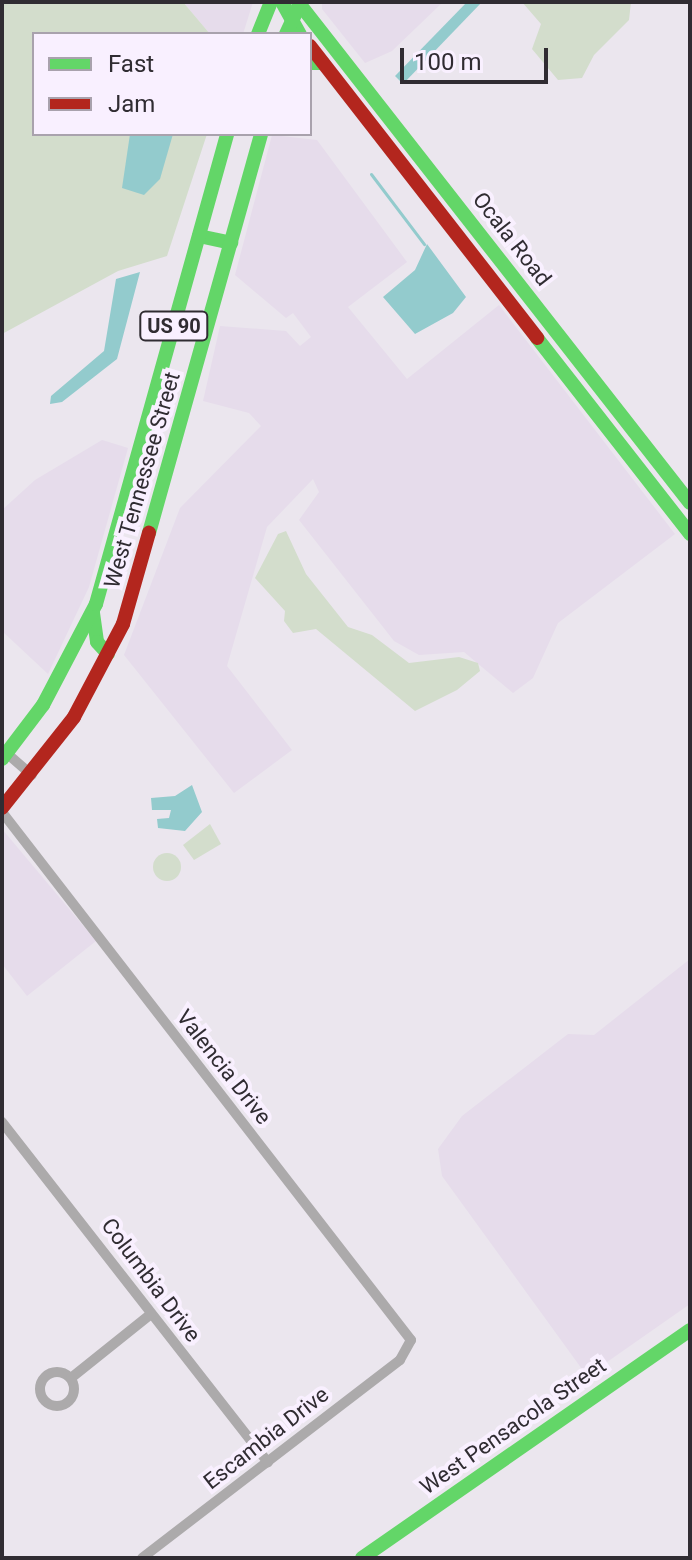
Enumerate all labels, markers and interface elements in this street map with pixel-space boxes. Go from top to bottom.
legend [32,32,312,136]
scale bar [404,32,552,82]
text: 100 m [414,48,481,76]
text: Fast [108,50,154,78]
text: Jam [108,90,155,118]
street label: Ocala Road [467,187,557,291]
road number: US 90 [138,310,210,342]
street label: West Tennessee Street [98,369,186,591]
street label: Valencia Drive [171,1004,277,1130]
street label: Columbia Drive [96,1213,206,1347]
street label: West Pensacola Street [415,1352,611,1500]
street label: Escambia Drive [198,1381,334,1495]

